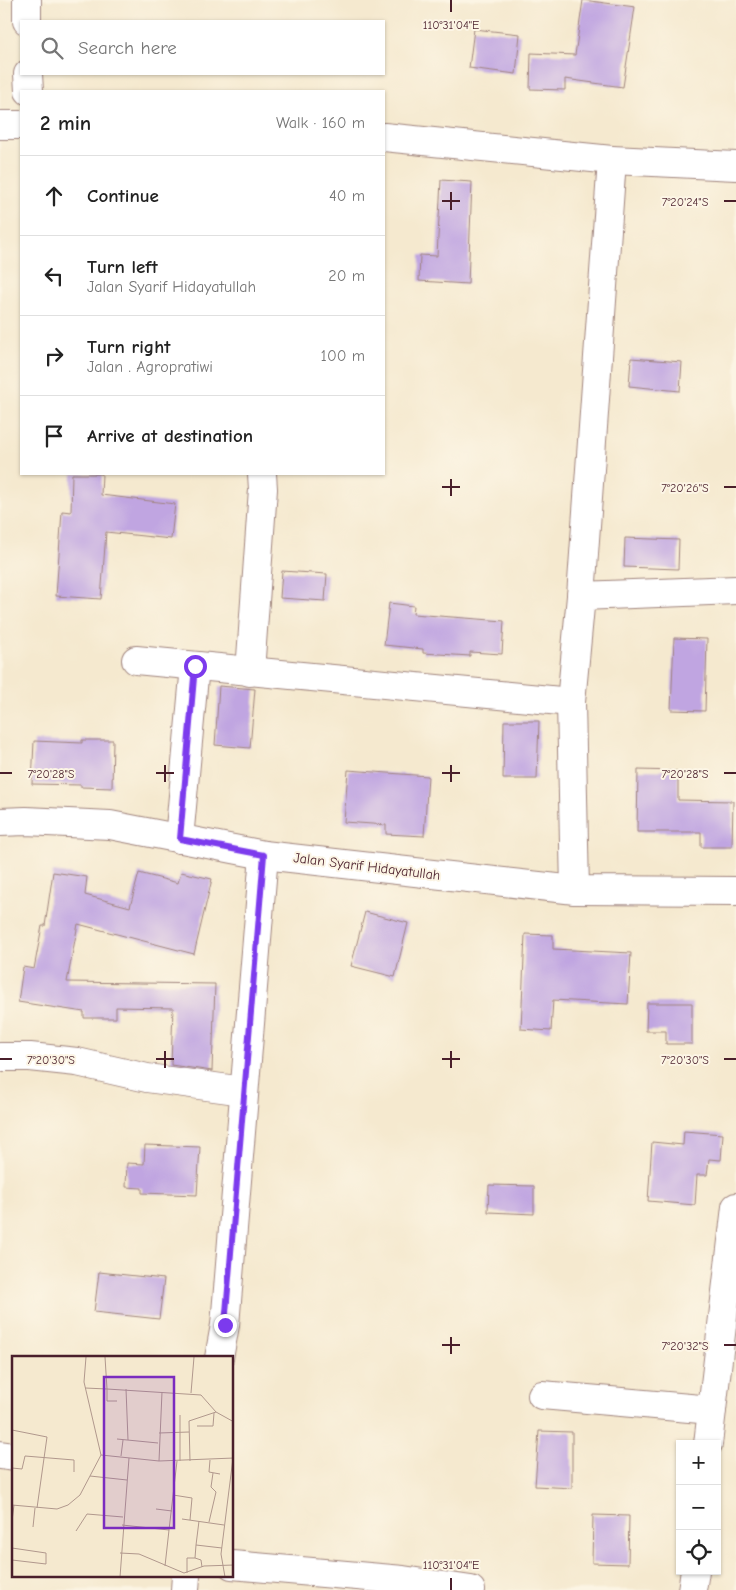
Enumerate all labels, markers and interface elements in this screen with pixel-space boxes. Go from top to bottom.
text: 110°31'04"E [423,18,479,32]
search box [20,20,385,75]
icon: search [38,34,66,62]
text: Search here [78,37,177,59]
text: 2 min [40,111,91,135]
text: Walk · 160 m [276,114,365,132]
icon: ahead [40,182,68,210]
text: Continue [87,185,159,207]
text: 40 m [329,187,365,205]
text: 7°20'24"S [662,195,709,209]
text: Turn left [87,256,158,278]
icon: left [40,262,68,290]
text: 20 m [328,267,365,285]
text: Jalan Syarif Hidayatullah [87,278,256,296]
text: Turn right [87,336,171,358]
icon: right [40,342,68,370]
text: 100 m [321,347,365,365]
text: Jalan . Agropratiwi [87,358,213,376]
icon: arrive [40,422,68,450]
text: Arrive at destination [87,425,253,447]
text: 7°20'26"S [661,481,709,495]
route start [184,655,207,678]
text: 7°20'28"S [28,767,75,781]
text: 7°20'28"S [662,767,709,781]
street label: Jalan Syarif Hidayatullah [293,849,441,884]
text: 7°20'30"S [27,1053,75,1067]
text: 7°20'30"S [661,1053,709,1067]
route end [214,1314,237,1337]
text: 7°20'32"S [662,1339,709,1353]
inset map [12,1356,234,1578]
map controls [676,1440,721,1575]
button: + [676,1440,721,1485]
button: − [676,1485,721,1530]
button: locate [676,1530,721,1575]
text: 110°31'04"E [423,1558,479,1572]

